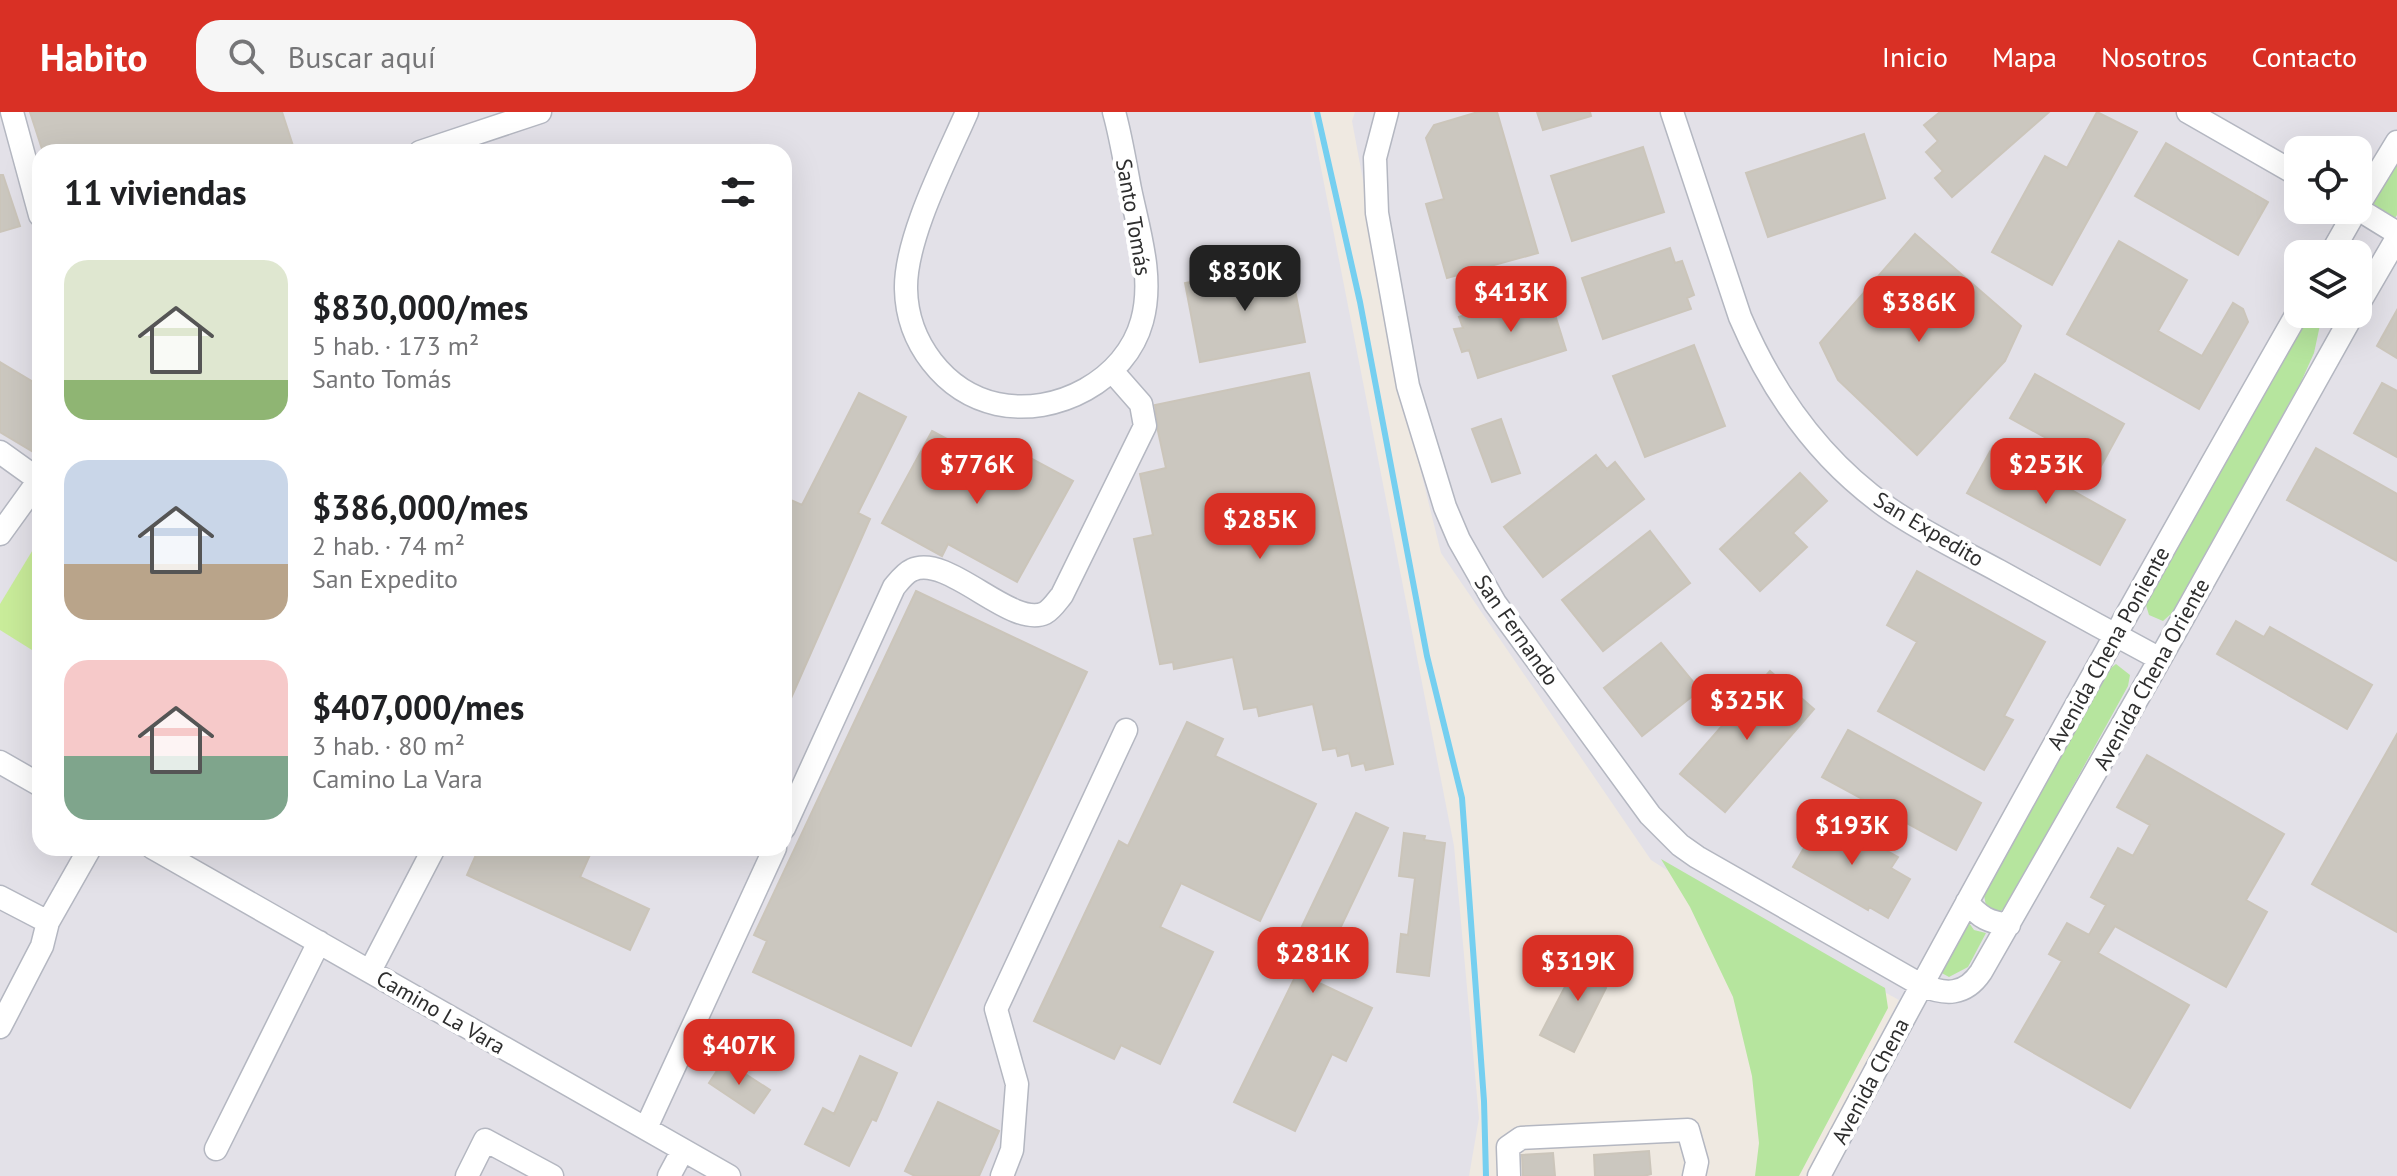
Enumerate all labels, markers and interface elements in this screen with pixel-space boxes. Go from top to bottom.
search box [196,20,756,92]
text: Habito [40,32,148,81]
icon: search [224,34,268,78]
text: Buscar aquí [288,37,436,76]
text: Inicio [1882,38,1948,75]
text: Mapa [1992,38,2057,75]
text: Nosotros [2101,38,2207,75]
text: Contacto [2251,38,2357,75]
map controls [2284,136,2372,328]
button: locate [2284,136,2372,224]
street label: Santo Tomás [1110,156,1158,278]
text: 11 viviendas [64,170,247,214]
icon: filters [716,170,760,214]
button: layers [2284,240,2372,328]
pin: $830K [1189,245,1301,313]
text: $830K [1207,254,1283,287]
pin: $413K [1455,266,1567,334]
text: $413K [1473,275,1549,308]
pin: $386K [1863,276,1975,344]
text: $830,000/mes [312,285,528,329]
text: $386K [1881,285,1957,318]
icon: home [128,292,224,388]
text: 5 hab. · 173 m² [312,329,479,362]
text: Santo Tomás [312,362,452,395]
pin: $776K [921,438,1033,506]
pin: $253K [1990,438,2102,506]
text: $776K [939,447,1015,480]
text: $253K [2008,447,2084,480]
text: $386,000/mes [312,485,528,529]
street label: San Expedito [1869,485,1989,573]
icon: home [128,492,224,588]
pin: $285K [1204,493,1316,561]
text: $285K [1222,502,1298,535]
text: 2 hab. · 74 m² [312,529,465,562]
street label: Avenida Chena Poniente [2041,542,2175,754]
text: San Expedito [312,562,458,595]
street label: San Fernando [1468,569,1566,691]
street label: Avenida Chena Oriente [2087,573,2215,775]
pin: $325K [1691,674,1803,742]
text: $325K [1709,683,1785,716]
text: $407,000/mes [312,685,524,729]
icon: home [128,692,224,788]
text: 3 hab. · 80 m² [312,729,465,762]
text: Camino La Vara [312,762,483,795]
pin: $193K [1796,799,1908,867]
text: $193K [1814,808,1890,841]
pin: $281K [1257,927,1369,995]
pin: $319K [1522,935,1634,1003]
text: $281K [1275,936,1351,969]
text: $319K [1540,944,1616,977]
street label: Camino La Vara [372,964,510,1060]
street label: Avenida Chena [1825,1013,1915,1149]
pin: $407K [683,1019,795,1087]
text: $407K [701,1028,777,1061]

